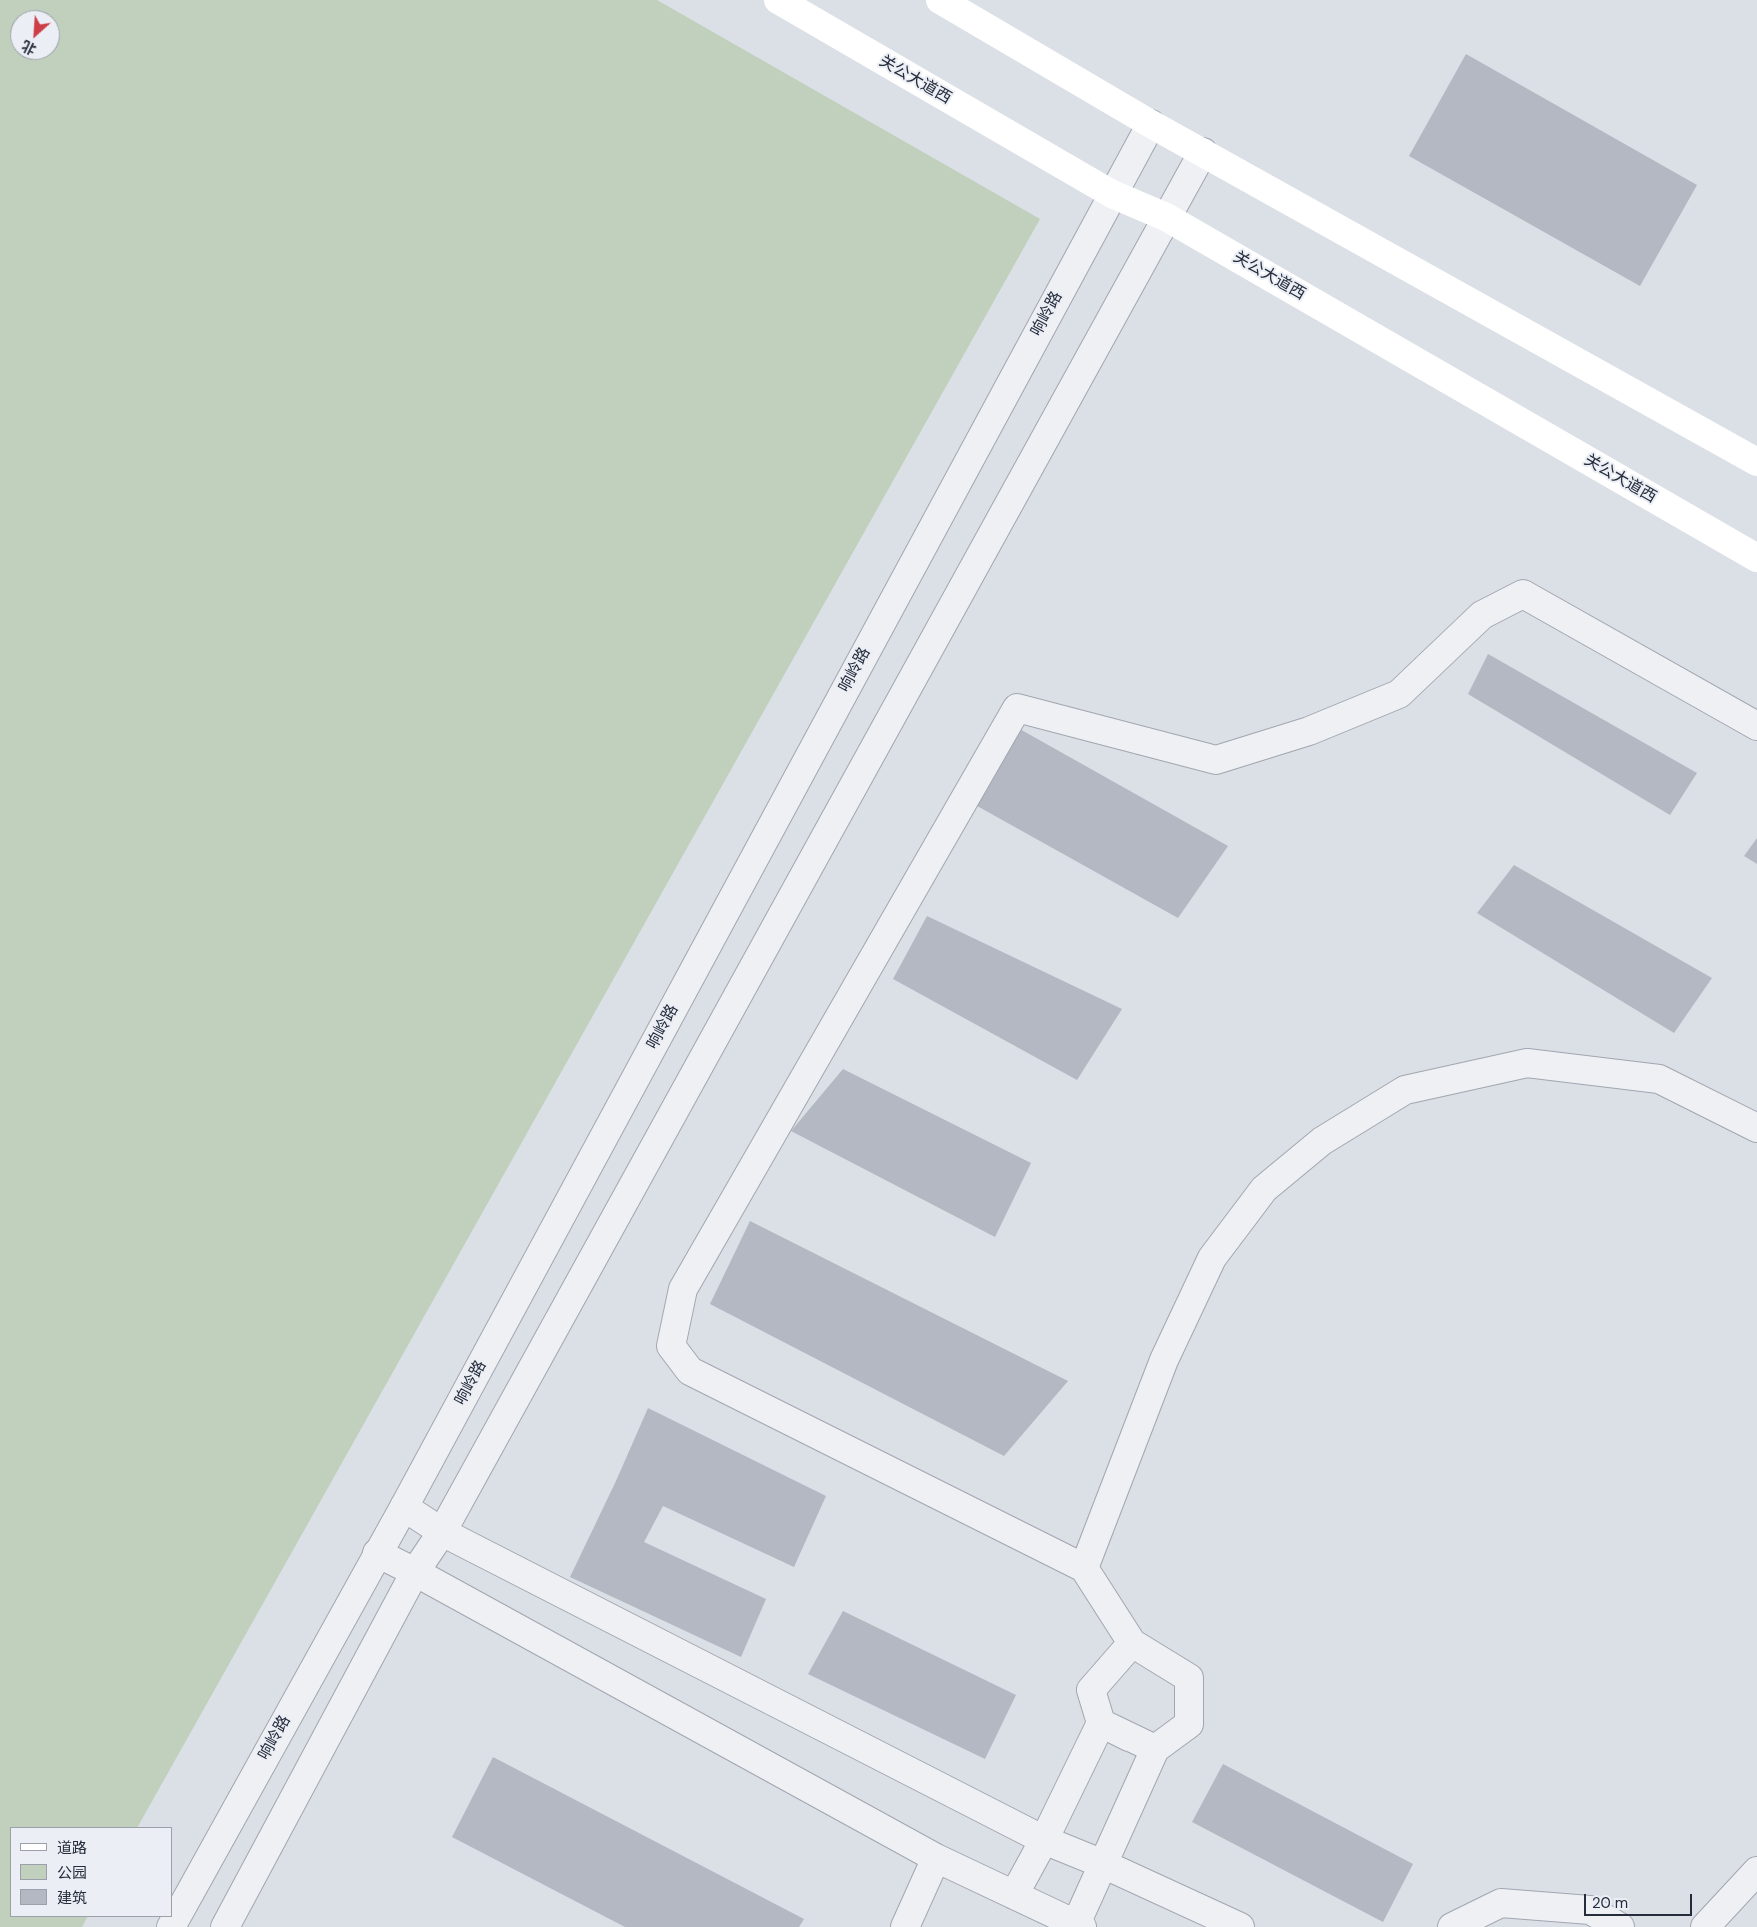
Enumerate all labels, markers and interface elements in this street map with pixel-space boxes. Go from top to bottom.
north arrow [10,10,60,60]
text: 北 [19,36,39,59]
street label: 关公大道西 [876,52,954,108]
street label: 关公大道西 [1230,248,1308,304]
street label: 响岭路 [1027,288,1067,340]
street label: 关公大道西 [1581,451,1659,507]
street label: 响岭路 [835,644,875,696]
street label: 响岭路 [643,1001,683,1053]
street label: 响岭路 [451,1357,491,1409]
street label: 响岭路 [255,1712,295,1764]
legend [10,1827,172,1917]
text: 道路 [57,1838,87,1858]
text: 公园 [57,1863,87,1883]
scale bar [1587,1884,1694,1916]
text: 建筑 [57,1888,87,1908]
text: 20 m [1592,1893,1628,1913]

